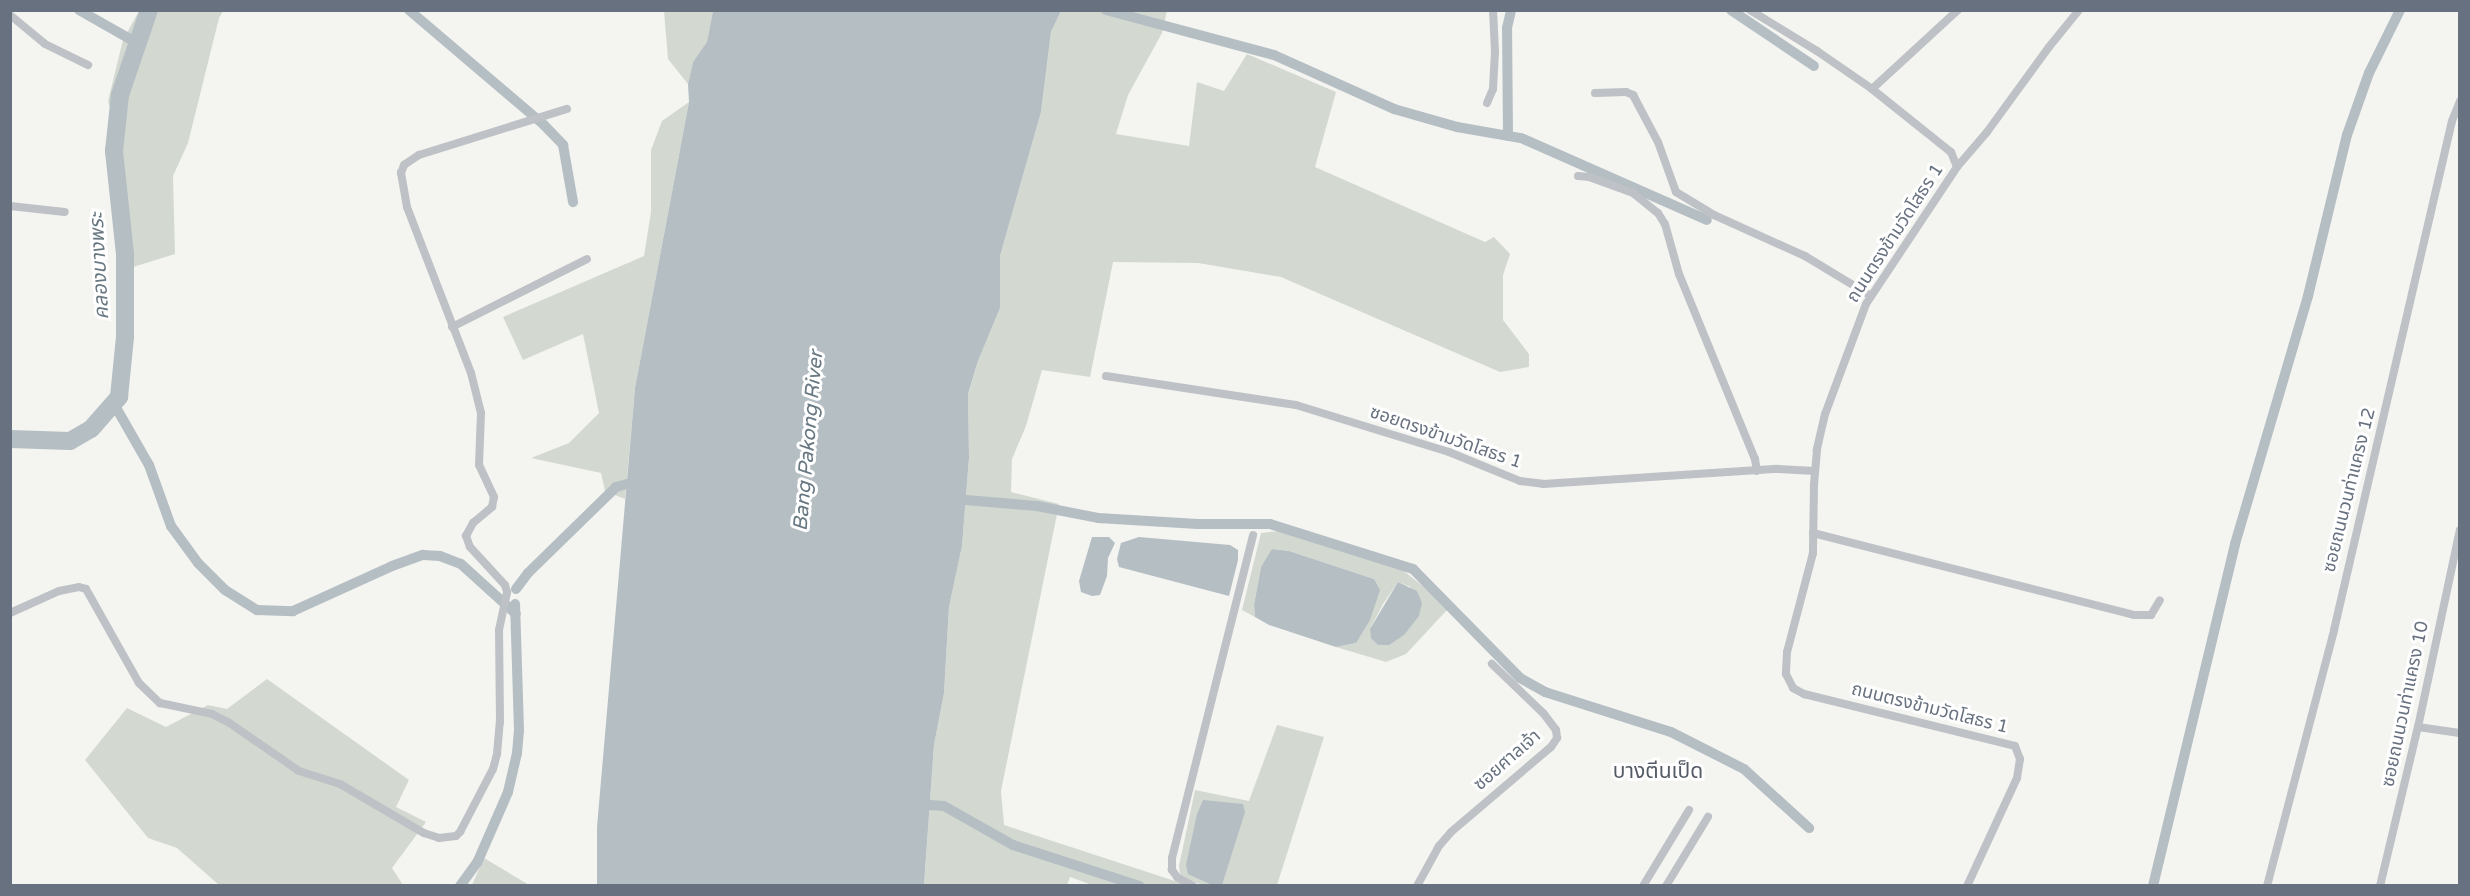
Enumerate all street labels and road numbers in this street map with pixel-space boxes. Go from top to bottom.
street label: ถนนตรงข้ามวัดโสธร 1 [1842,160,1948,306]
street label: ซอยตรงข้ามวัดโสธร 1 [1367,401,1525,473]
street label: ซอยถนนวนท่าแครง 12 [2318,405,2380,575]
street label: ซอยถนนวนท่าแครง 10 [2377,619,2433,789]
street label: ถนนตรงข้ามวัดโสธร 1 [1849,678,2011,738]
street label: ซอยศาลเจ้า [1469,725,1545,795]

